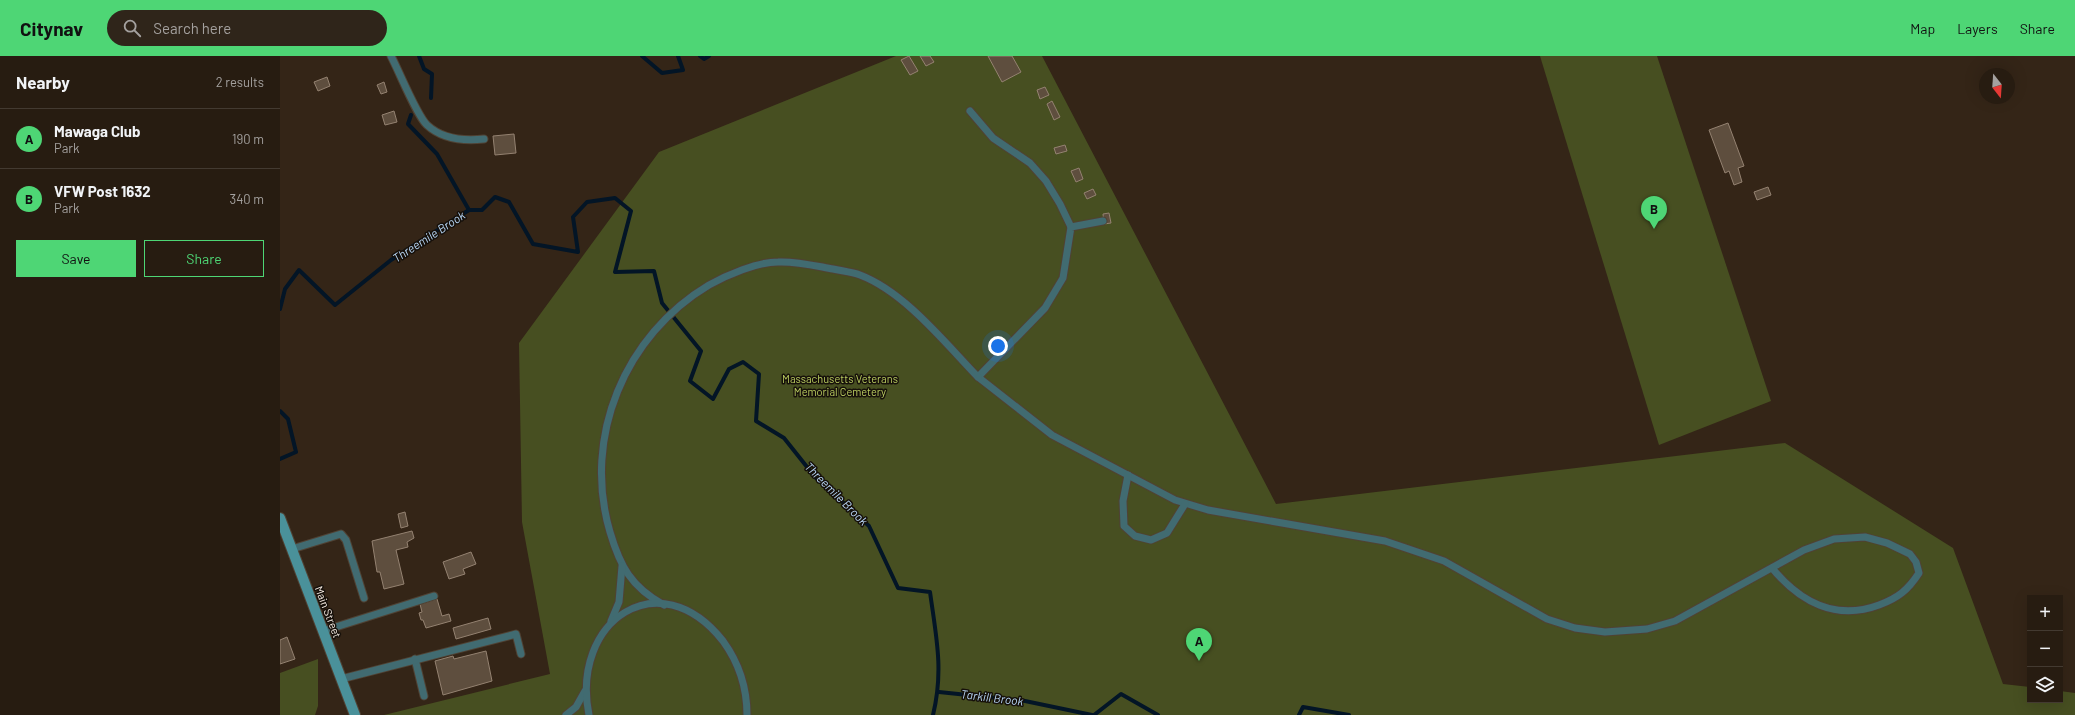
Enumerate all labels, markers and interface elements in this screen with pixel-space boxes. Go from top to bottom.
search box [107,10,387,46]
text: Citynav [20,17,83,40]
icon: search [121,17,143,39]
text: Search here [153,19,231,37]
text: Map [1910,20,1935,37]
text: Layers [1957,20,1998,37]
text: Share [2020,20,2055,37]
north arrow [1979,68,2015,104]
text: Nearby [16,72,70,92]
text: 2 results [216,74,264,90]
text: Mawaga Club [54,122,140,140]
text: A [25,131,33,147]
text: 190 m [232,131,264,147]
text: Park [54,140,80,156]
text: VFW Post 1632 [54,182,151,200]
text: B [25,191,33,207]
text: 340 m [229,191,264,207]
pin: B [1641,196,1667,229]
text: Park [54,200,80,216]
water label: Threemile Brook [390,208,467,265]
button: Save [16,240,136,277]
button: Share [144,240,264,277]
your location [988,336,1008,356]
park label: Massachusetts Veterans Memorial Cemetery [782,372,898,398]
water label: Threemile Brook [802,459,871,528]
street label: Main Street [313,584,344,640]
map controls [2027,595,2063,703]
button: + [2027,595,2063,631]
pin: A [1186,628,1212,661]
button: − [2027,631,2063,667]
button: layers [2027,667,2063,703]
water label: Tarkill Brook [960,686,1024,708]

